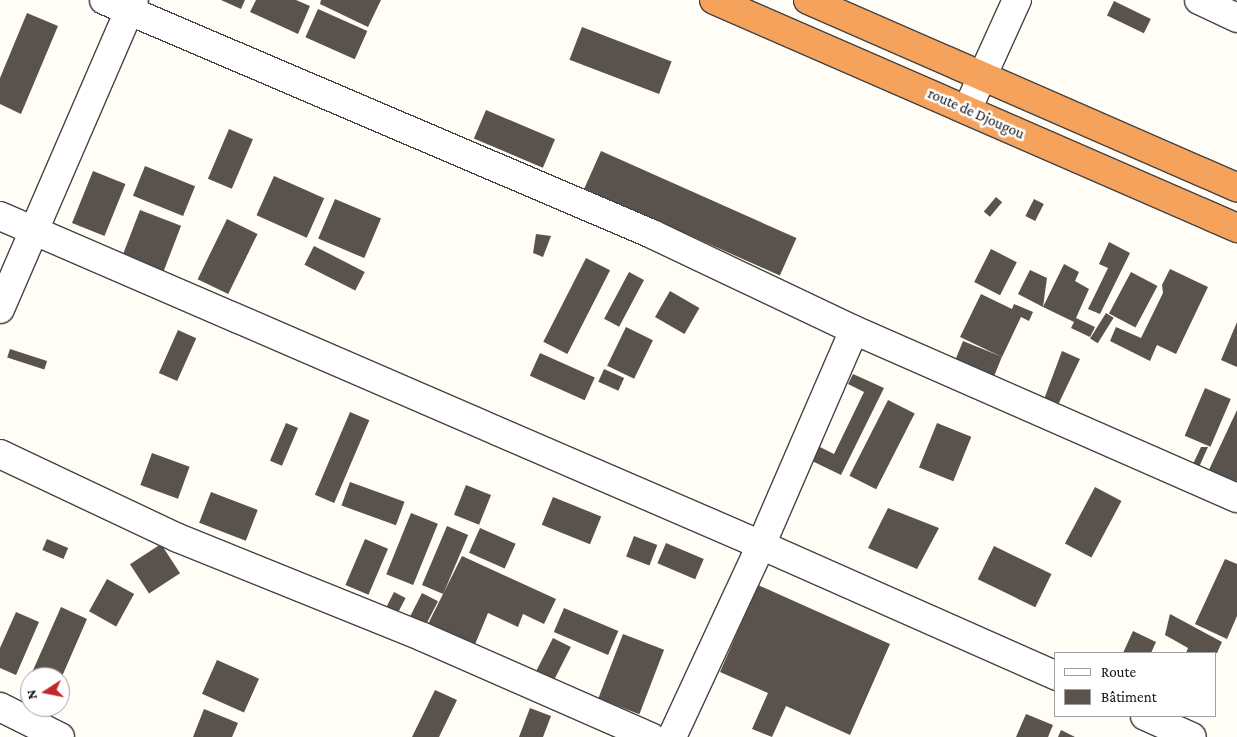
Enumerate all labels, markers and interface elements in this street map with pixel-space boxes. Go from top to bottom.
street label: route de Djougou [925,85,1027,143]
legend [1054,652,1217,717]
text: Route [1101,664,1136,680]
north arrow [20,667,70,717]
text: N [22,688,40,701]
text: Bâtiment [1101,689,1157,705]

